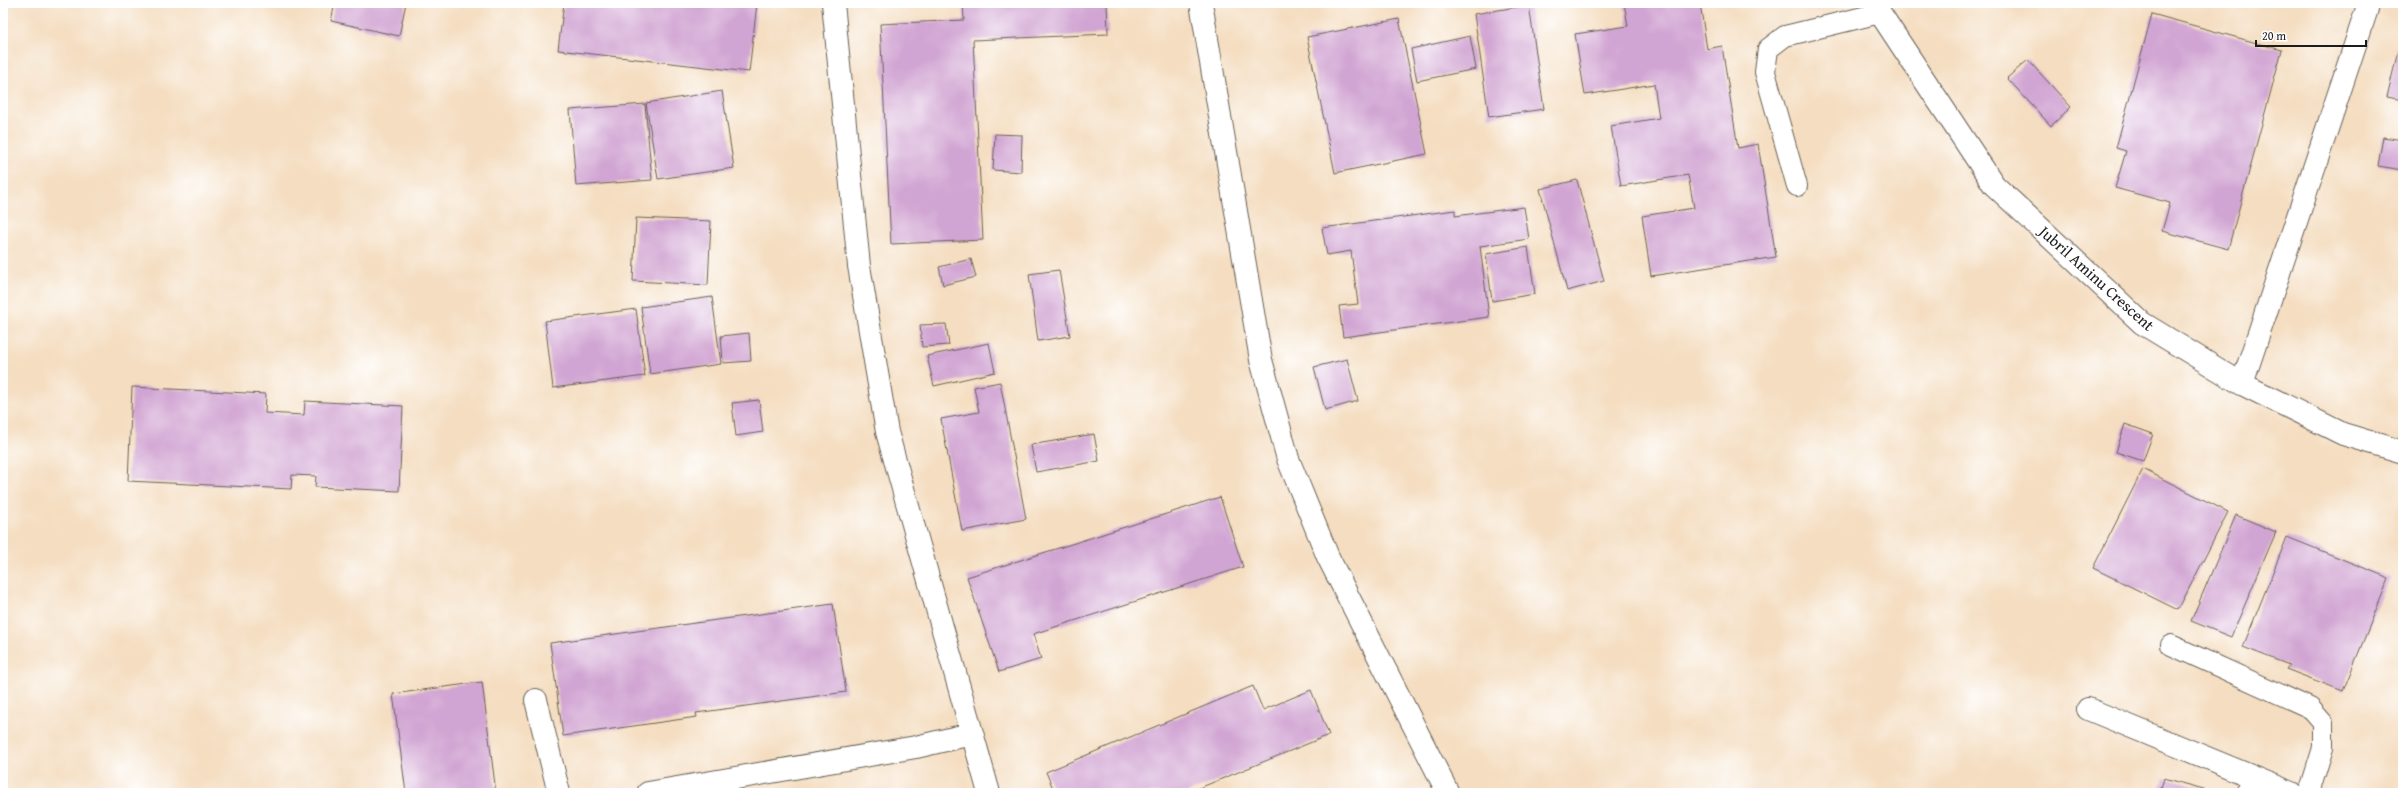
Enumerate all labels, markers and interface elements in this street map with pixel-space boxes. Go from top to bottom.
scale bar [2256,22,2366,48]
text: 20 m [2262,27,2286,44]
street label: Jubril Aminu Crescent [2033,218,2160,337]

